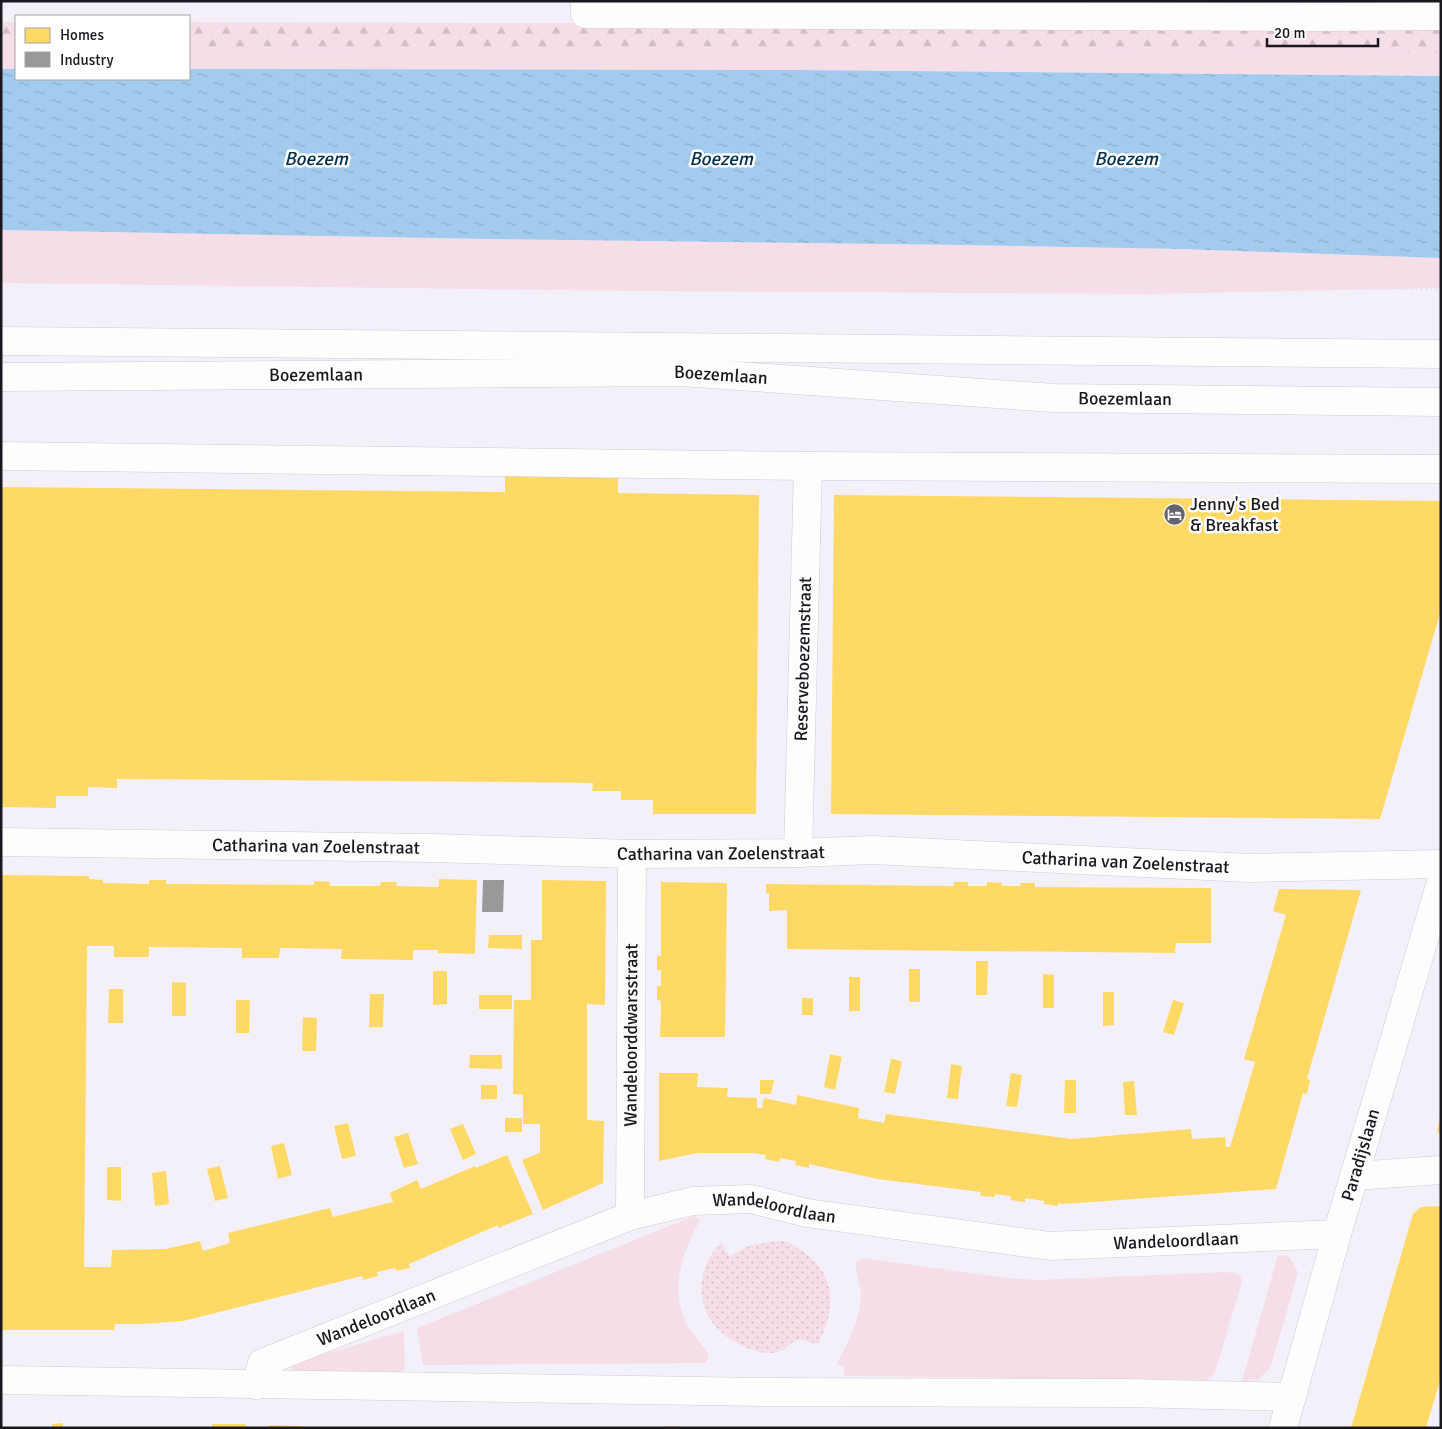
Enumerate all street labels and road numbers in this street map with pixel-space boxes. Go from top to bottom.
street label: Boezemlaan [674,361,768,389]
street label: Boezemlaan [269,363,363,386]
street label: Boezemlaan [1078,387,1172,410]
street label: Reserveboezemstraat [790,576,816,742]
street label: Catharina van Zoelenstraat [212,834,420,859]
street label: Catharina van Zoelenstraat [617,841,825,865]
street label: Catharina van Zoelenstraat [1021,846,1230,878]
street label: Wandeloorddwarsstraat [619,943,643,1127]
street label: Paradijslaan [1336,1106,1384,1204]
street label: Wandeloordlaan [712,1188,837,1228]
street label: Wandeloordlaan [1113,1227,1239,1254]
street label: Wandeloordlaan [314,1284,439,1351]

